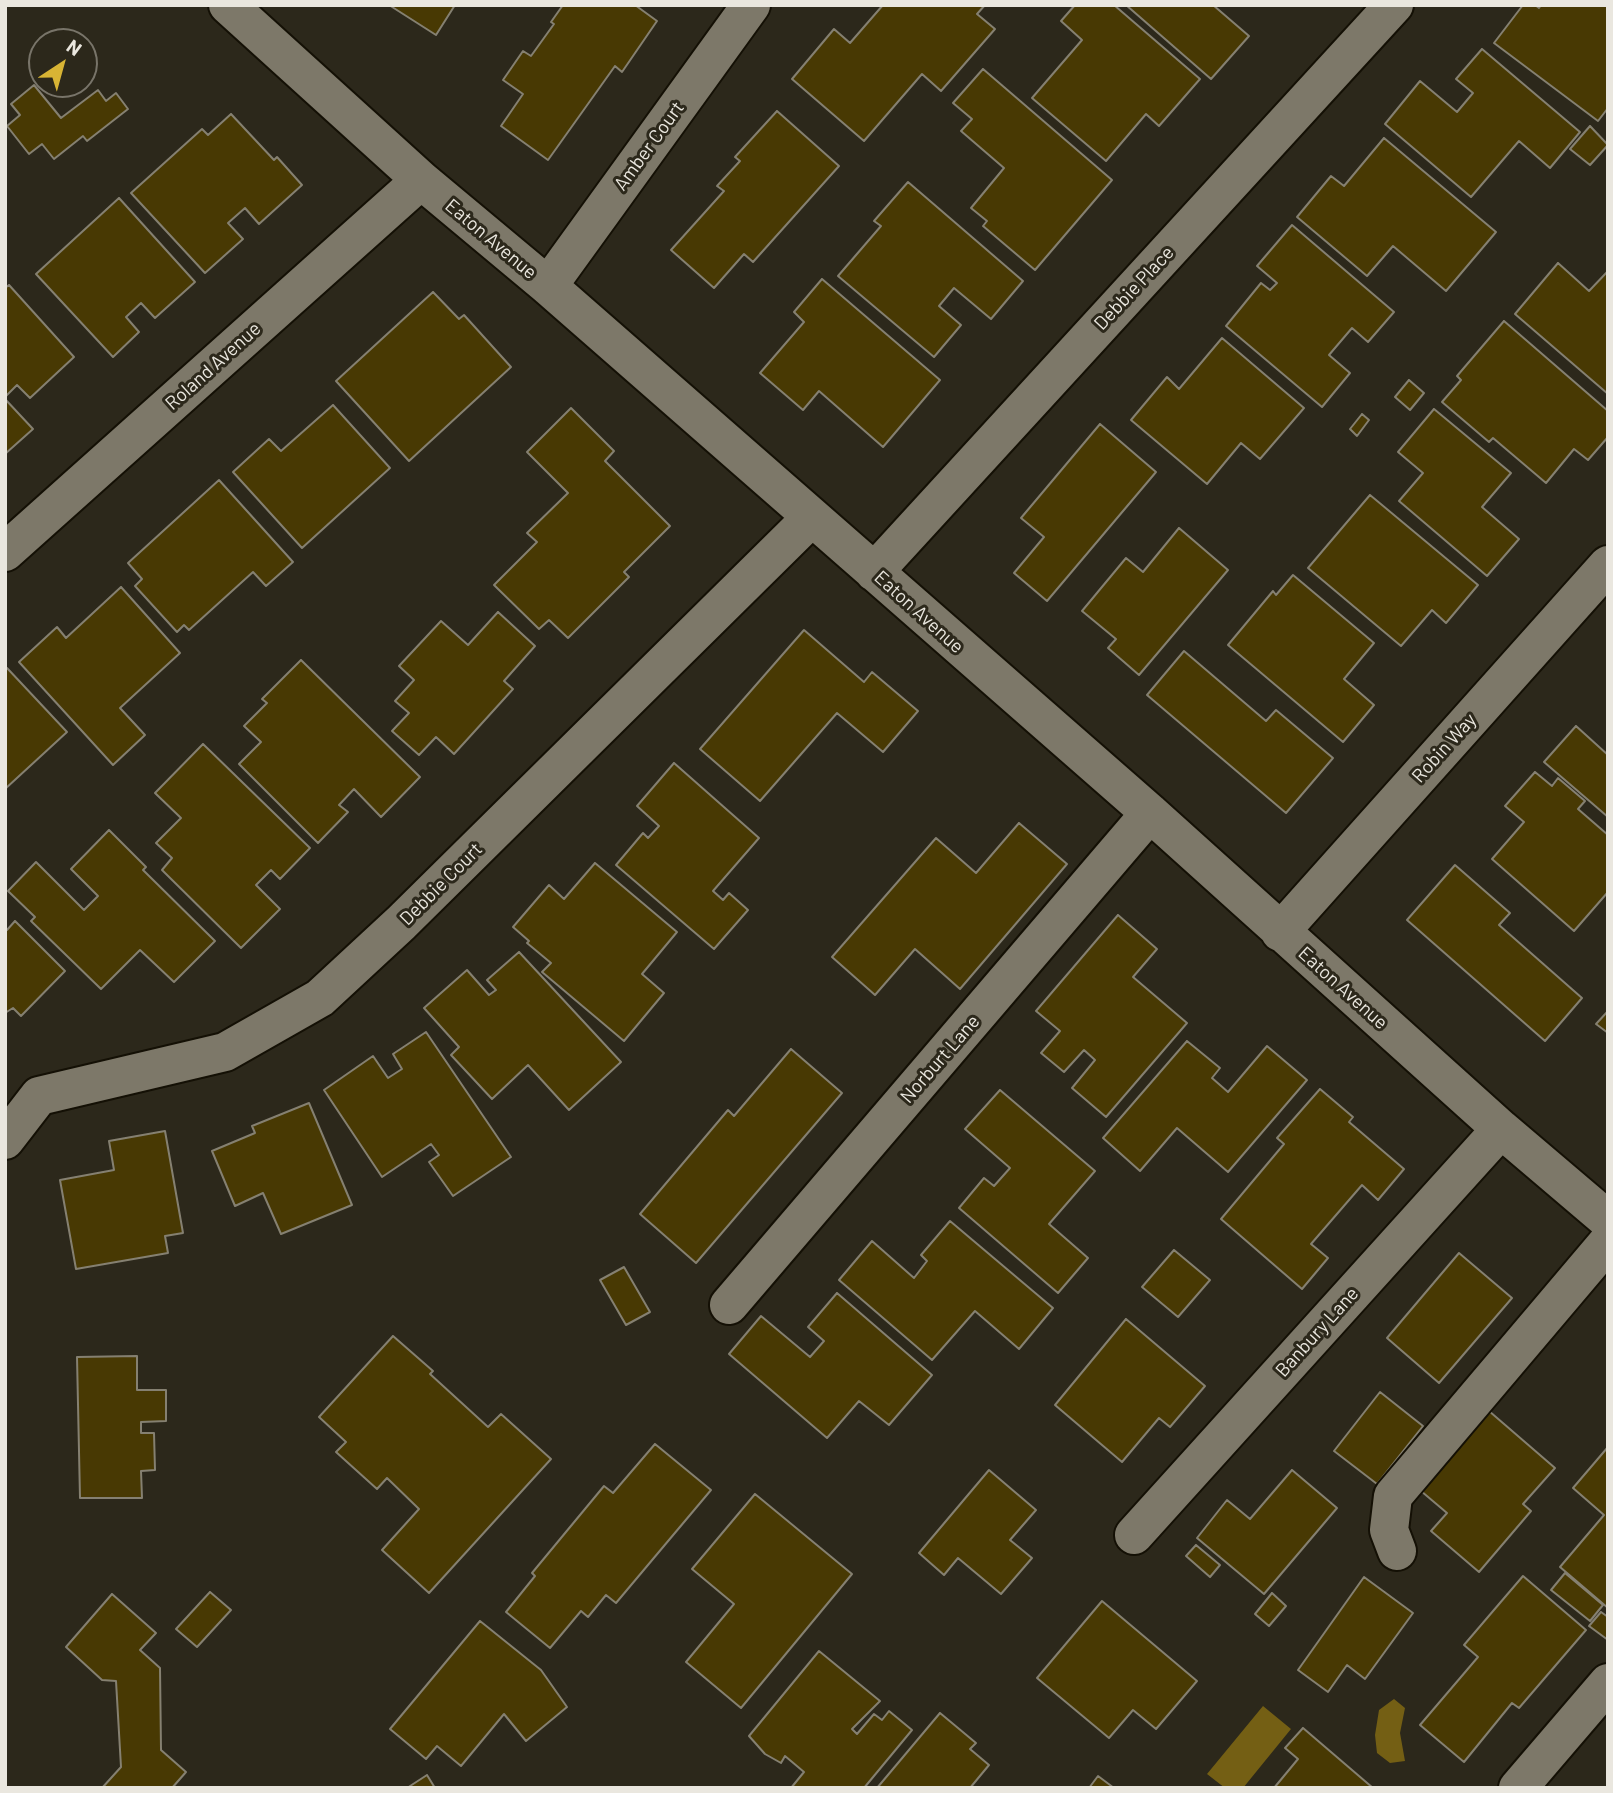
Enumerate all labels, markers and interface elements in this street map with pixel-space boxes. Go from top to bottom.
north arrow [28,28,98,98]
text: N [63,34,86,60]
street label: Amber Court [609,97,689,195]
street label: Eaton Avenue [441,194,541,284]
street label: Debbie Place [1089,241,1179,335]
street label: Roland Avenue [161,317,265,415]
street label: Eaton Avenue [870,566,968,658]
street label: Robin Way [1407,709,1481,787]
street label: Debbie Court [395,838,487,930]
street label: Eaton Avenue [1294,942,1392,1034]
street label: Norburt Lane [896,1010,984,1108]
street label: Banbury Lane [1271,1282,1363,1382]

